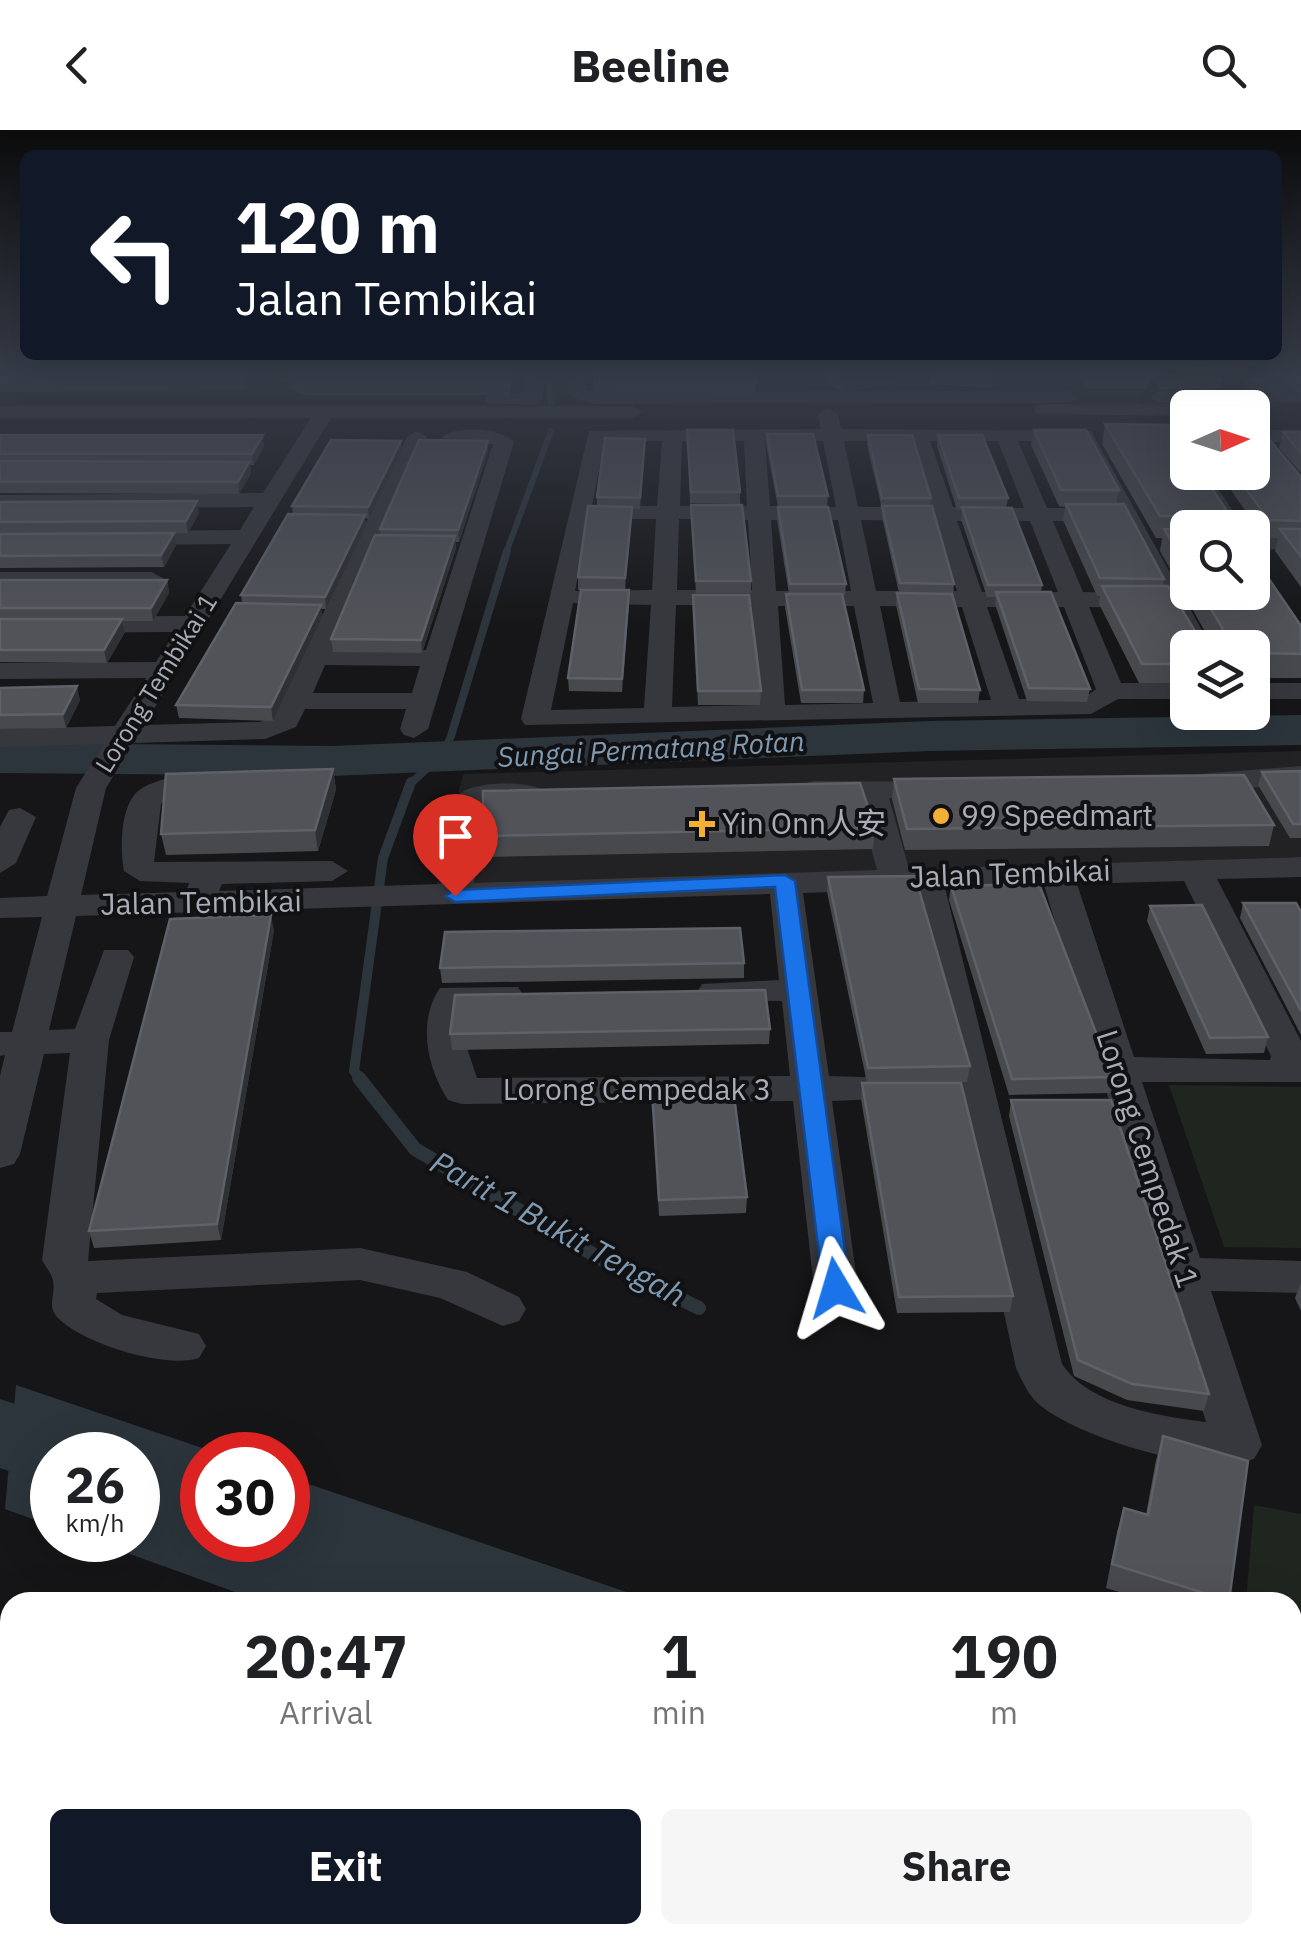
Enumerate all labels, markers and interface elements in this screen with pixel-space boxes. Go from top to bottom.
text: Beeline [571,36,730,94]
icon: back [50,38,105,93]
icon: search [1196,38,1251,93]
text: 120 m [235,181,440,272]
icon: left [70,190,200,320]
text: Jalan Tembikai [235,269,537,327]
north arrow [1170,390,1270,490]
map controls [1170,390,1270,730]
button: search [1170,510,1270,610]
street label: Lorong Tembikai 1 [87,587,224,778]
button: layers [1170,630,1270,730]
water label: Sungai Permatang Rotan [496,722,806,775]
pin [413,794,498,897]
place label: 99 Speedmart [961,795,1153,834]
place label: Yin Onn人安 [722,803,886,842]
marker: 99 Speedmart [930,805,952,827]
icon: arrive [428,809,483,864]
marker: Yin Onn人安 [691,813,713,835]
street label: Jalan Tembikai [909,849,1111,896]
street label: Jalan Tembikai [100,880,302,923]
street label: Lorong Cempedak 1 [1088,1025,1208,1292]
street label: Lorong Cempedak 3 [503,1069,771,1108]
water label: Parit 1 Bukit Tengah [423,1141,694,1316]
position arrow [784,1236,888,1340]
speed limit sign: 30 [180,1432,310,1562]
text: 26 [65,1452,125,1517]
text: km/h [66,1506,124,1539]
text: 20:47 [244,1616,408,1695]
text: 1 [661,1616,697,1695]
text: 190 [950,1616,1058,1695]
text: Arrival [279,1691,373,1733]
text: min [652,1691,706,1733]
text: m [990,1691,1018,1733]
button: Exit [50,1809,641,1924]
button: Share [661,1809,1252,1924]

